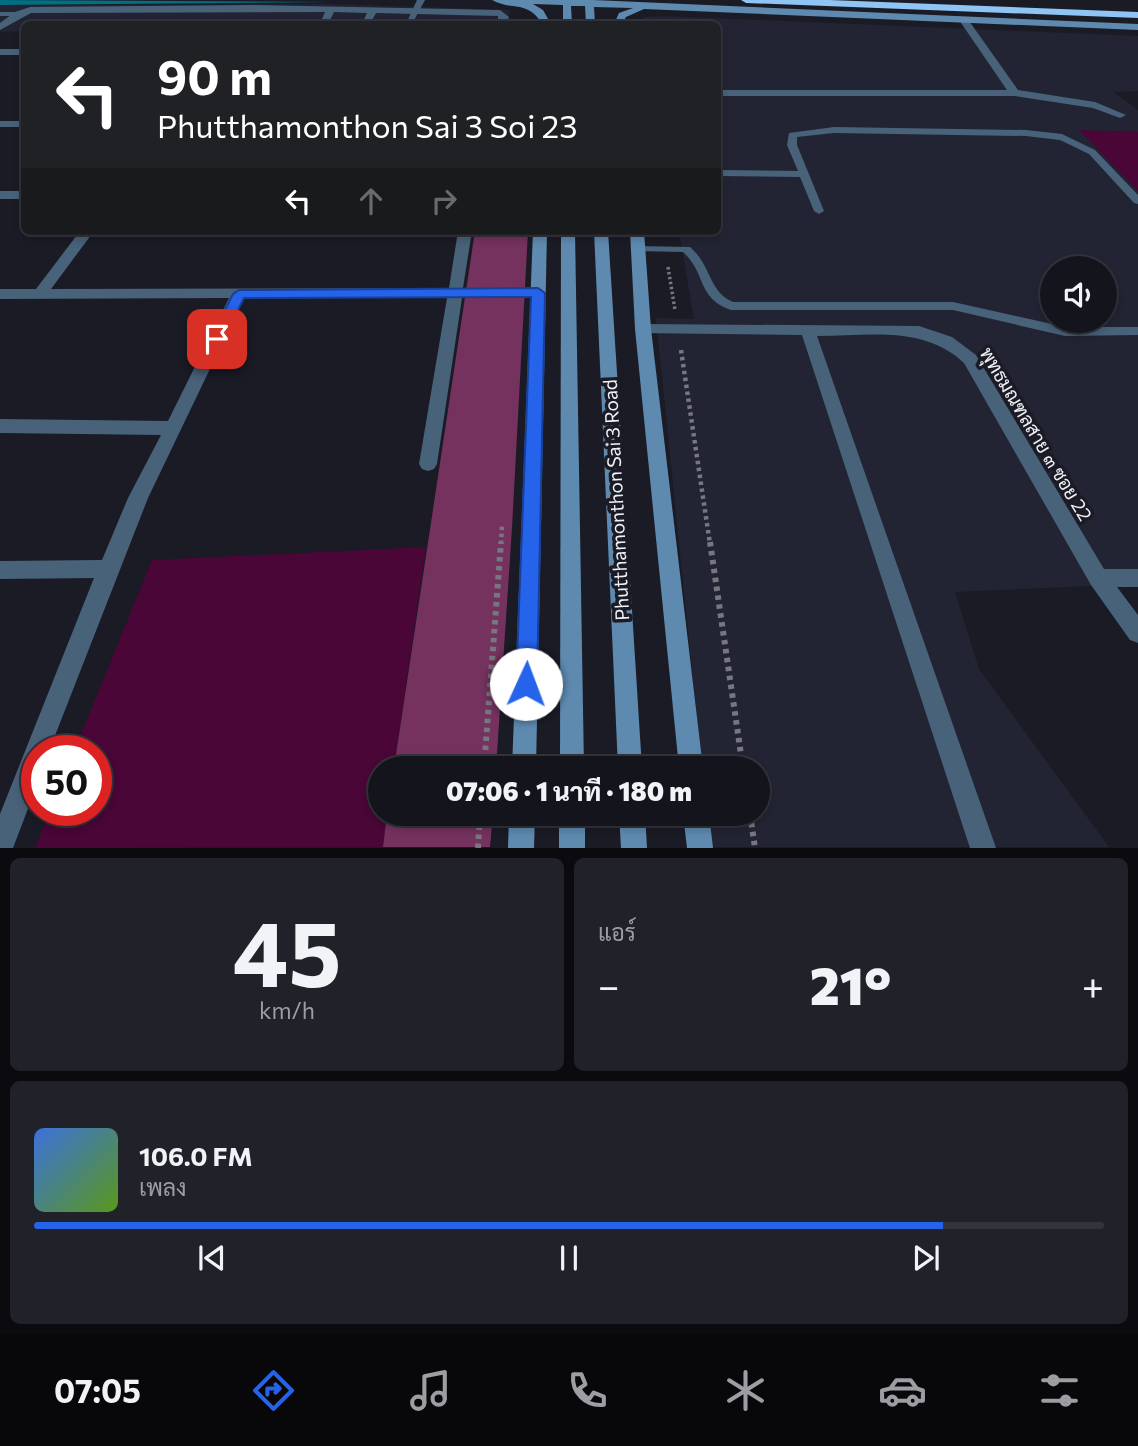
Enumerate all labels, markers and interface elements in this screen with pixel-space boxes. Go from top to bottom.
text: 90 m [157,45,272,105]
icon: left [42,49,133,140]
text: Phutthamonthon Sai 3 Soi 23 [157,105,578,145]
icon: left [279,182,317,220]
icon: ahead [352,182,390,220]
icon: right [425,182,463,220]
map controls [1040,256,1117,333]
button: sound [1040,256,1117,333]
pin [187,309,247,369]
icon: arrive [198,320,236,358]
street label: พุทธมณฑลสาย ๓ ซอย 22 [974,343,1097,526]
street label: Phutthamonthon Sai 3 Road [598,379,633,621]
position arrow [489,647,563,721]
speed limit sign: 50 [21,735,112,826]
text: 07:06 · 1 นาที · 180 m [446,775,692,806]
text: 45 [233,894,341,1006]
text: แอร์ [598,918,636,946]
text: 21° [810,952,891,1016]
text: − [598,961,620,1008]
text: + [1082,961,1104,1008]
text: km/h [259,996,315,1024]
text: 106.0 FM [139,1140,253,1171]
text: เพลง [139,1173,186,1201]
icon: previous [193,1239,231,1277]
icon: pause [550,1239,588,1277]
icon: next [907,1239,945,1277]
icon: directions [249,1366,298,1415]
icon: music [406,1366,455,1415]
icon: phone [563,1366,612,1415]
icon: climate [721,1366,770,1415]
icon: car [878,1366,927,1415]
icon: filters [1035,1366,1084,1415]
text: 07:05 [54,1370,141,1410]

